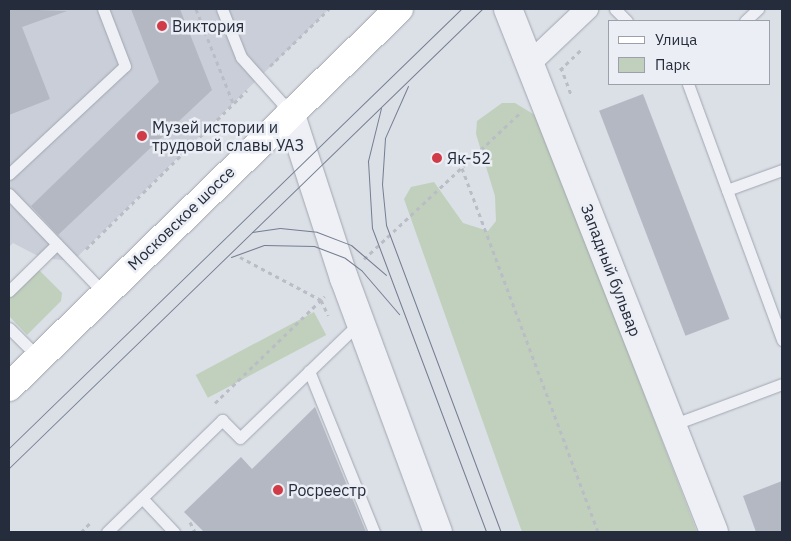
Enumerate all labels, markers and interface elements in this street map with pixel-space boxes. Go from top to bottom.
place label: Виктория [172,16,244,36]
marker: Виктория [156,20,168,32]
legend [608,20,771,85]
text: Улица [655,30,697,49]
text: Парк [655,55,690,74]
place label: Музей истории и трудовой славы УАЗ [152,117,304,155]
marker: Музей истории и трудовой славы УАЗ [136,130,148,142]
place label: Як-52 [447,148,491,168]
marker: Як-52 [431,152,443,164]
street label: Московское шоссе [124,162,238,274]
street label: Западный бульвар [577,201,645,339]
place label: Росреестр [288,480,366,500]
marker: Росреестр [272,484,284,496]

